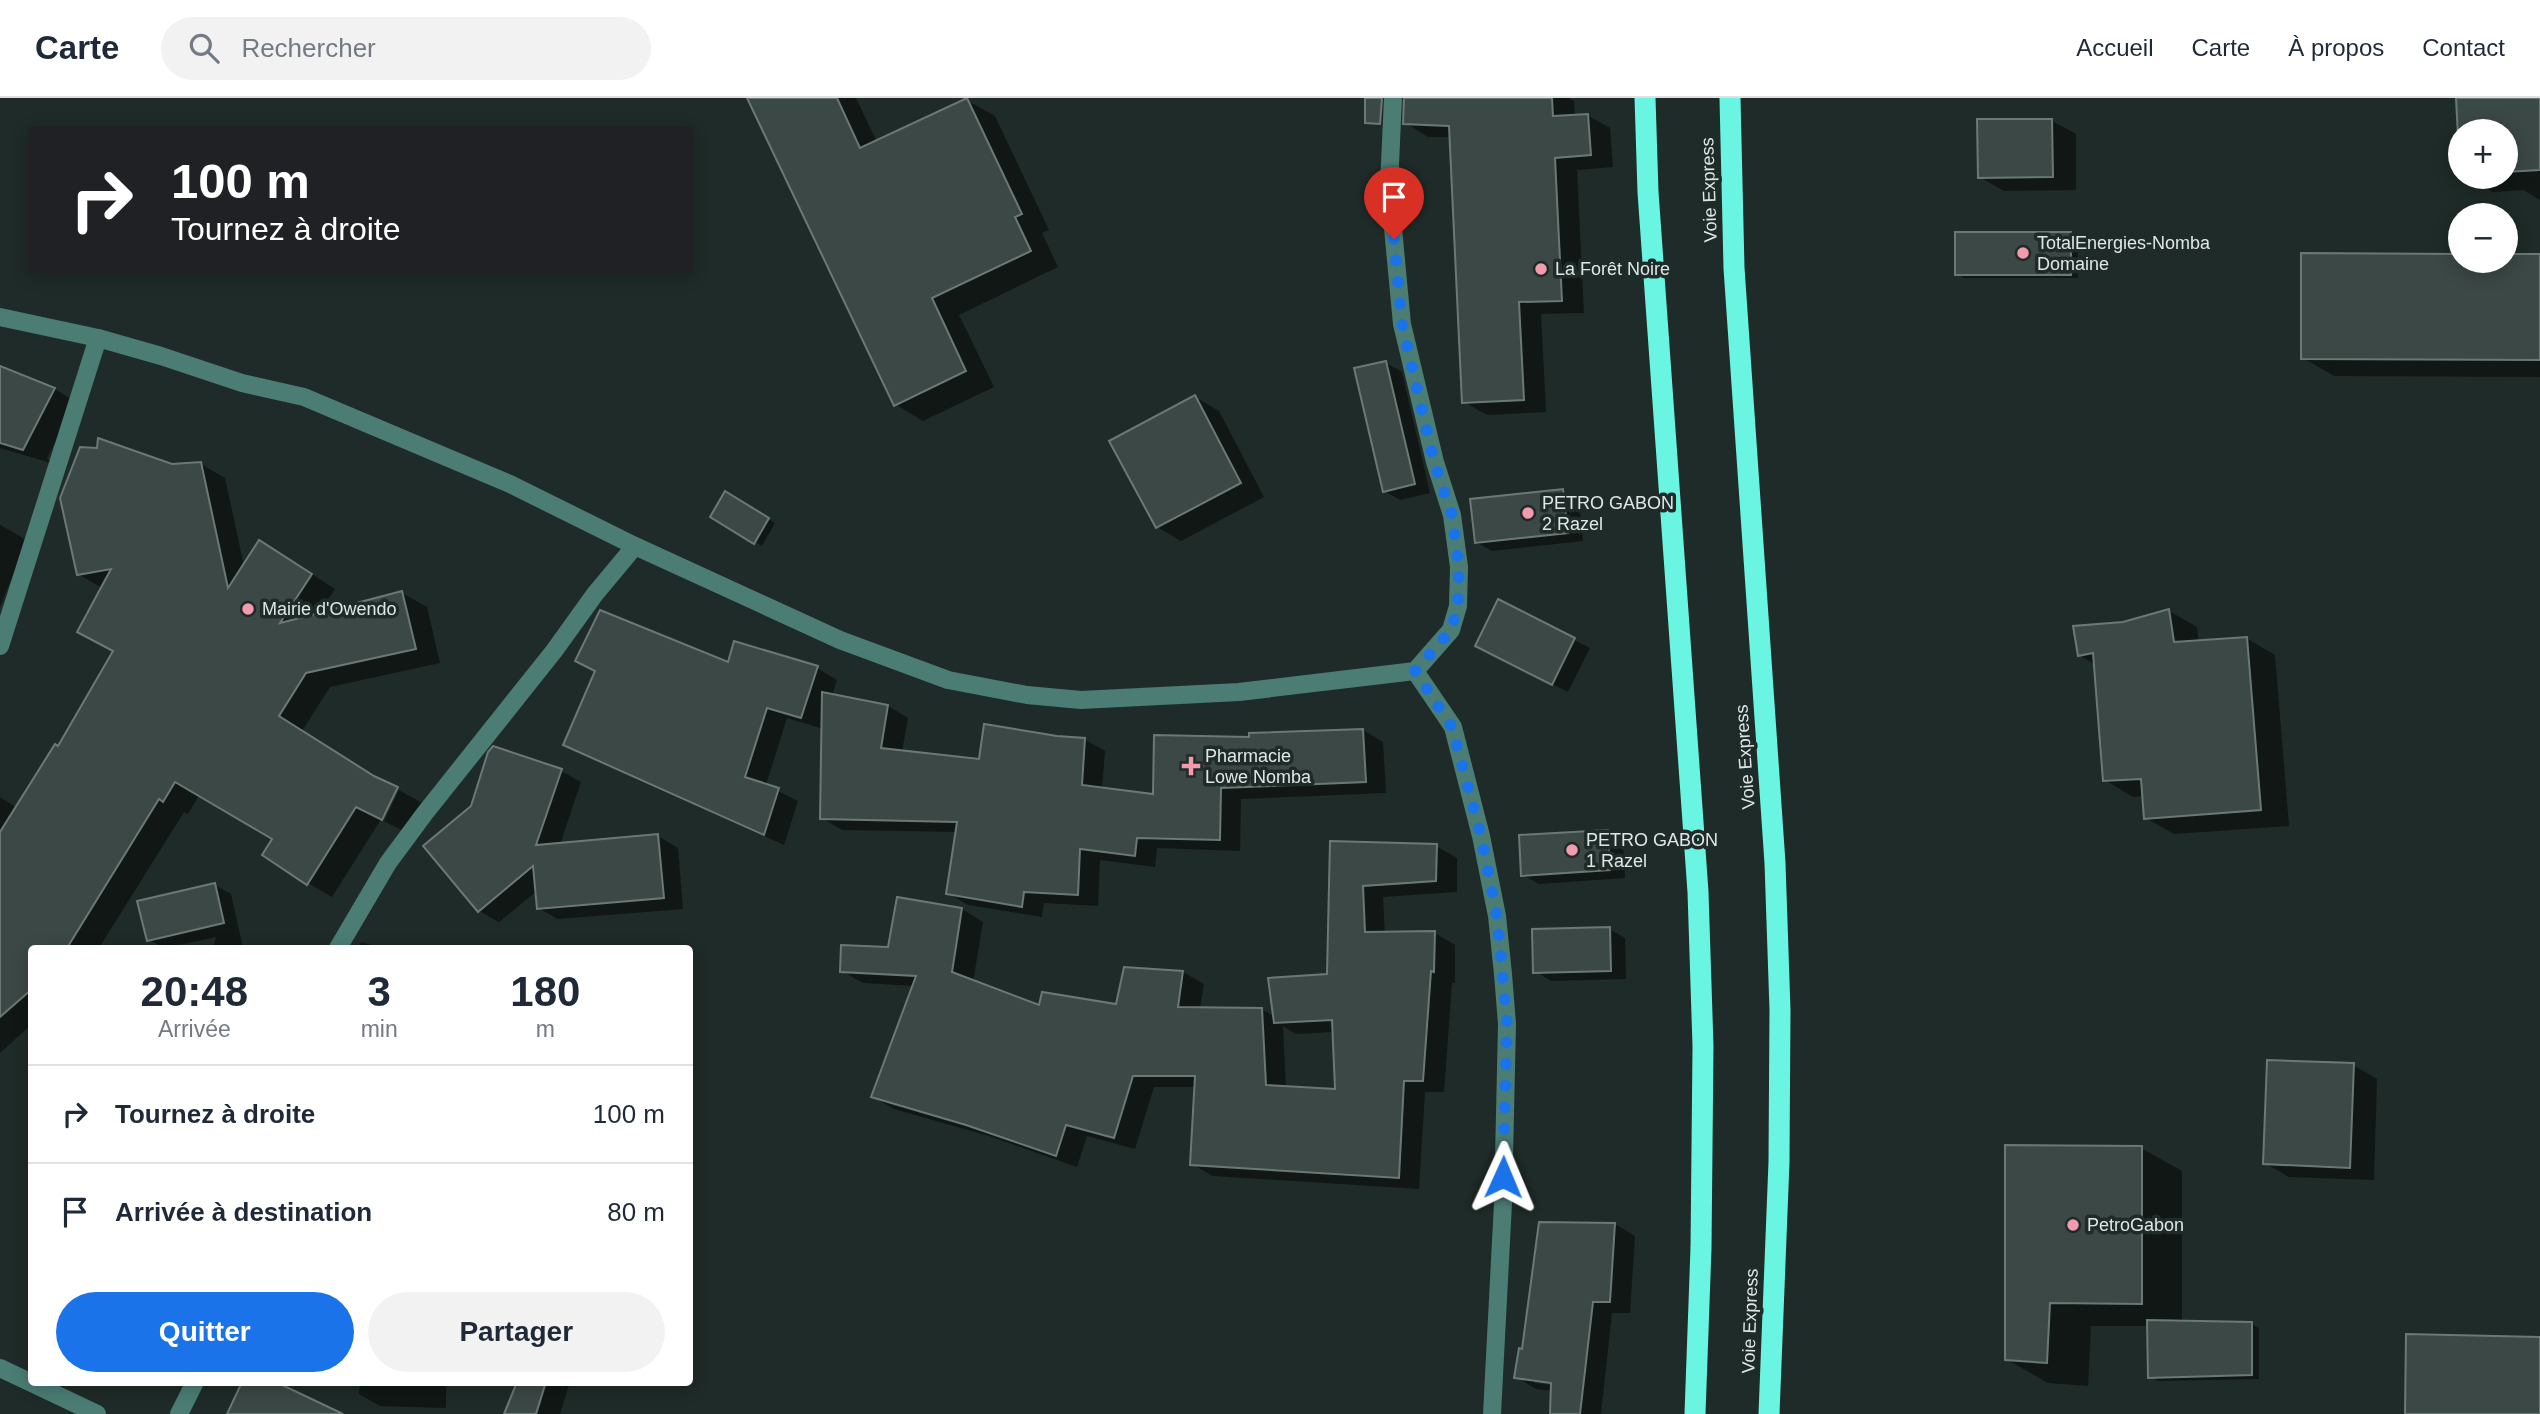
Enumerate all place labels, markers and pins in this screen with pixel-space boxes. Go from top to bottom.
pin [1364,167,1424,239]
place label: TotalEnergies-Nomba Domaine [2037,233,2211,274]
marker: TotalEnergies-Nomba Domaine [2015,245,2031,261]
place label: La Forêt Noire [1555,259,1670,279]
marker: La Forêt Noire [1533,261,1549,277]
place label: PETRO GABON 2 Razel [1542,493,1674,534]
marker: PETRO GABON 2 Razel [1520,505,1536,521]
place label: Mairie d'Owendo [262,599,397,619]
marker: Mairie d'Owendo [240,601,256,617]
place label: Pharmacie Lowe Nomba [1205,746,1312,787]
marker: Pharmacie Lowe Nomba [1183,758,1199,774]
place label: PETRO GABON 1 Razel [1586,830,1718,871]
marker: PETRO GABON 1 Razel [1564,842,1580,858]
place label: PetroGabon [2087,1215,2184,1235]
marker: PetroGabon [2065,1217,2081,1233]

